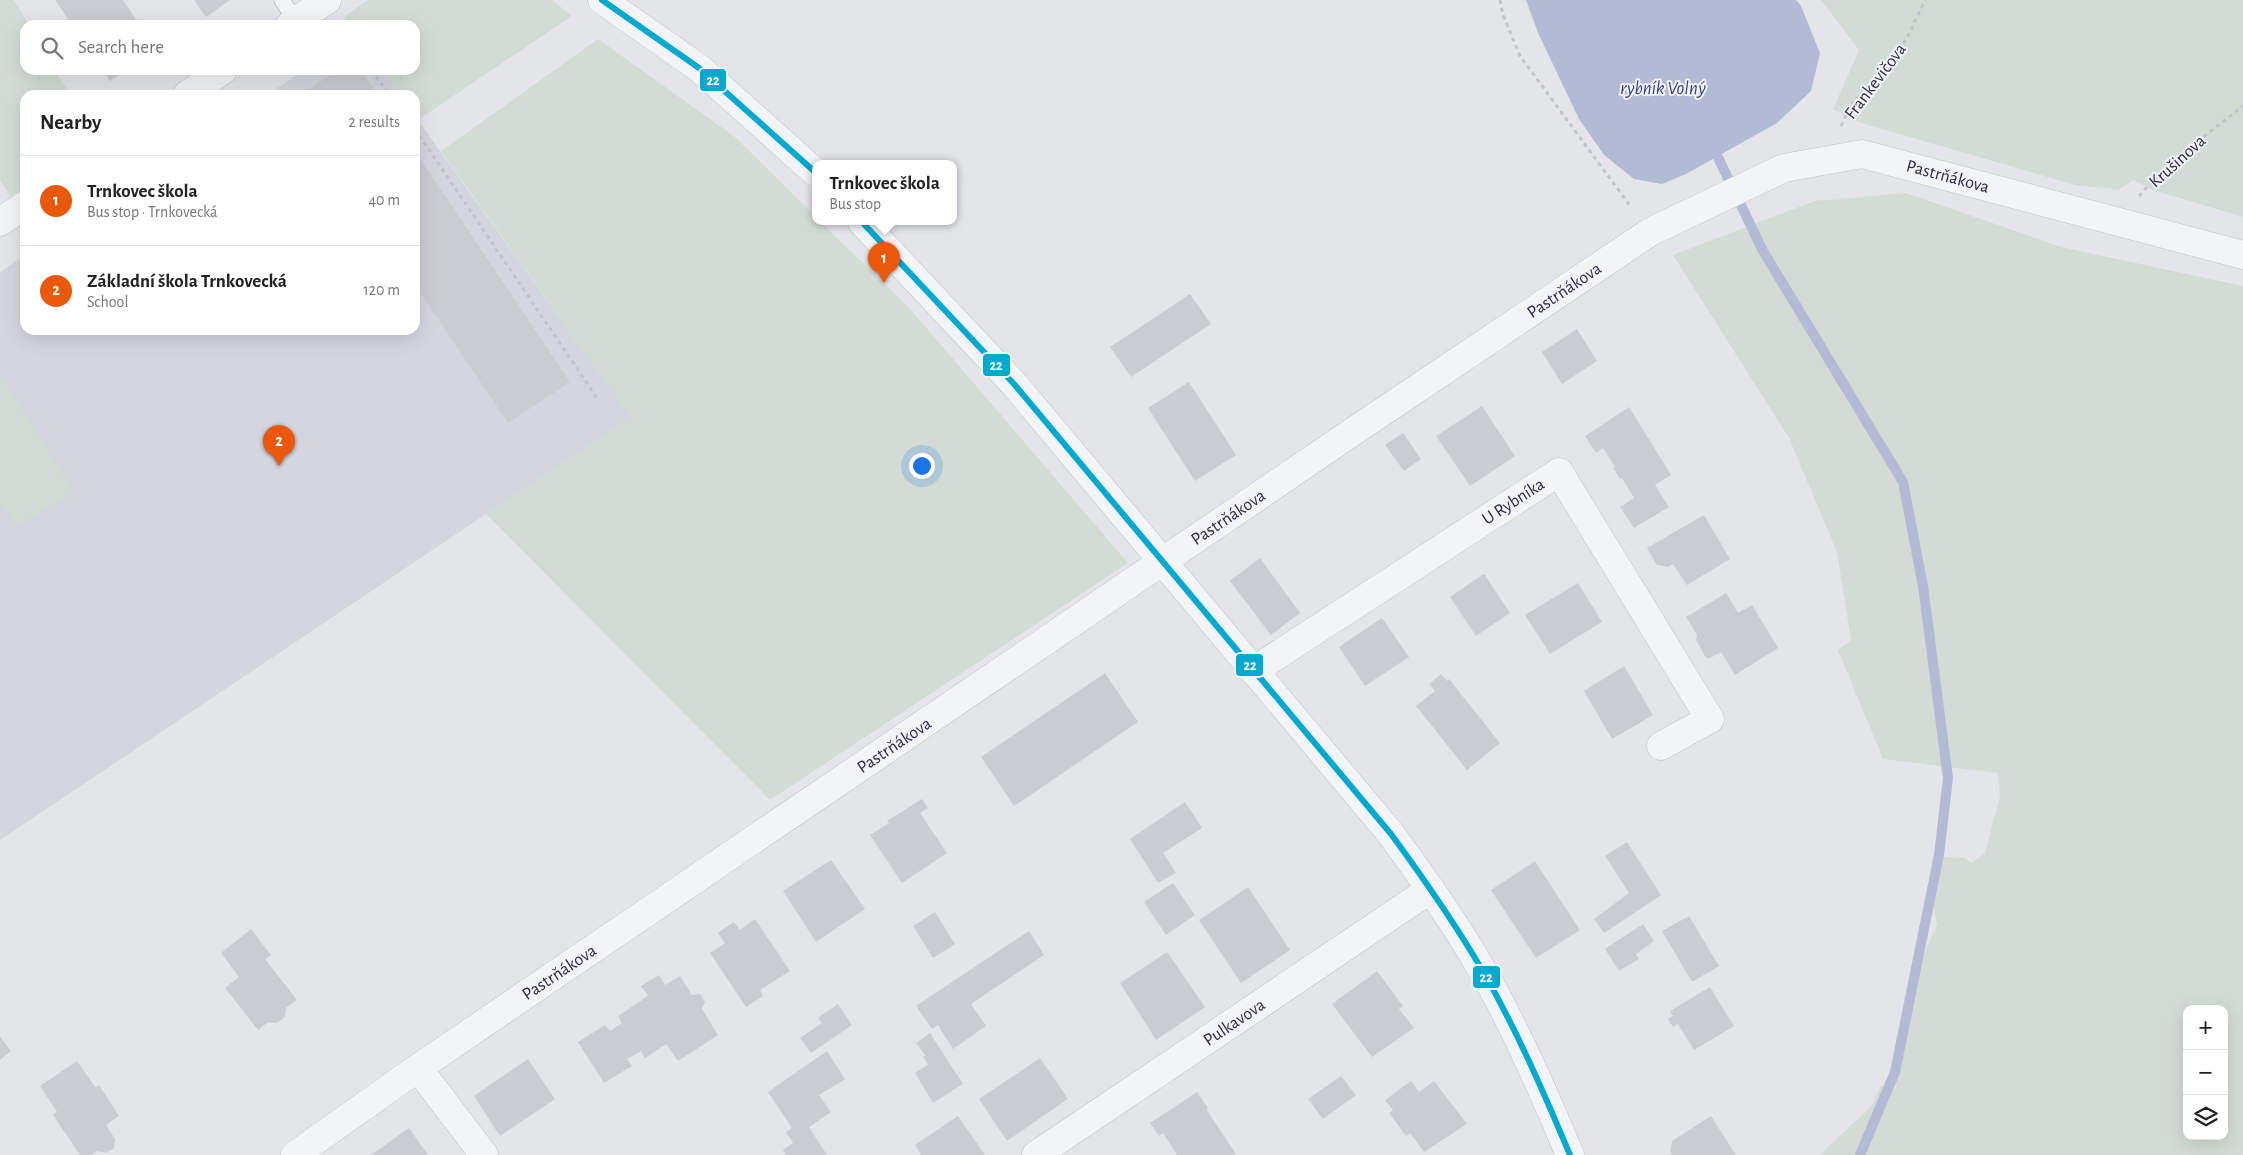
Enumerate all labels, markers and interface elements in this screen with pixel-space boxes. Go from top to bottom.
search box [20,20,420,75]
icon: search [38,34,66,62]
text: Search here [78,38,164,57]
street label: Frankevičova [1842,40,1910,123]
line badge: 22 [699,68,727,92]
text: 22 [706,74,720,88]
water label: rybník Volný [1620,79,1706,98]
text: Nearby [40,112,101,133]
text: 2 results [348,114,400,130]
street label: Krušinova [2146,132,2209,192]
street label: Pastrňákova [1904,157,1991,197]
popup [812,160,957,225]
text: Trnkovec škola [829,174,940,193]
text: Trnkovec škola [87,182,198,201]
text: 1 [53,192,59,208]
text: 40 m [368,192,400,208]
text: Bus stop [829,196,881,212]
text: Bus stop · Trnkovecká [87,204,217,220]
pin: 1 [868,242,900,283]
street label: Pastrňákova [1524,260,1605,322]
text: Základní škola Trnkovecká [87,272,287,291]
text: 2 [52,282,60,298]
text: 120 m [363,282,400,298]
text: School [87,294,128,310]
line badge: 22 [982,353,1011,377]
text: 22 [989,359,1003,373]
pin: 2 [263,425,295,466]
your location [909,453,935,479]
street label: U Rybníka [1479,475,1548,529]
street label: Pastrňákova [1188,487,1269,549]
line badge: 22 [1235,653,1264,677]
text: 22 [1243,659,1257,673]
street label: Pastrňákova [854,715,935,777]
street label: Pastrňákova [519,942,600,1004]
line badge: 22 [1472,965,1501,989]
text: 22 [1479,971,1493,985]
street label: Pulkavova [1200,996,1269,1050]
map controls [2183,1005,2228,1140]
button: + [2183,1005,2228,1050]
button: − [2183,1050,2228,1095]
button: layers [2183,1095,2228,1140]

